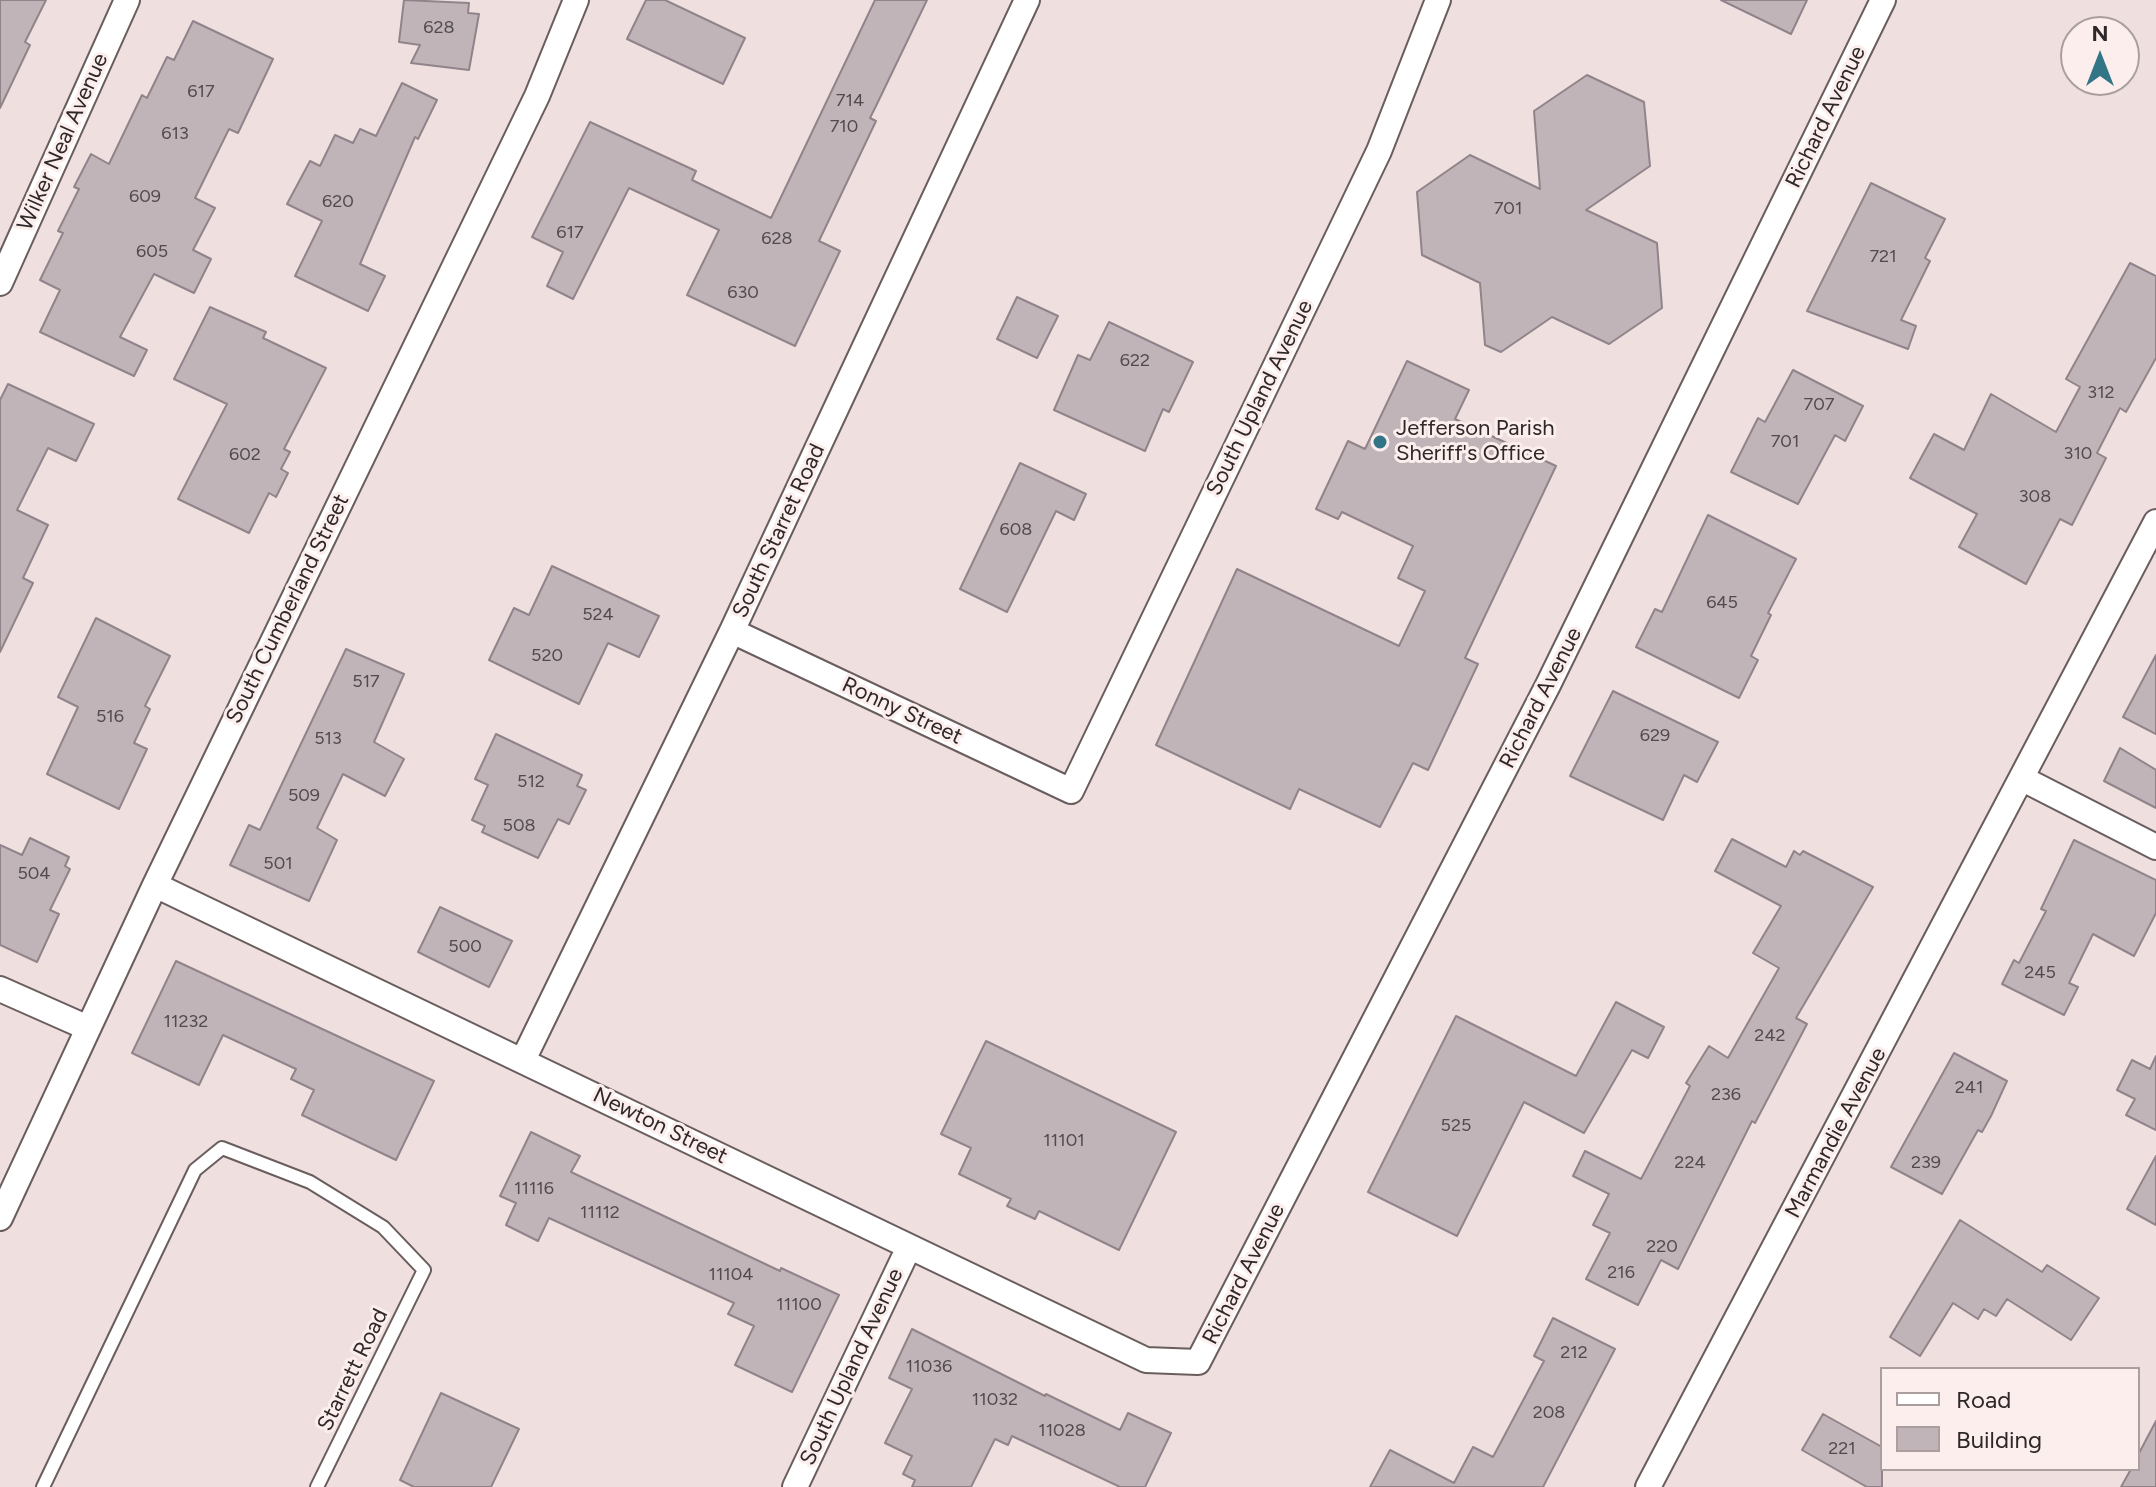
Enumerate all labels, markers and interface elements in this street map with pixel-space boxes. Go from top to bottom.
north arrow [2060,16,2140,96]
house number: 628 [423,17,455,39]
text: N [2091,20,2109,47]
street label: Richard Avenue [1780,42,1872,192]
street label: Wilker Neal Avenue [12,49,114,235]
house number: 617 [187,81,215,103]
house number: 714 [836,90,864,112]
house number: 710 [830,116,858,138]
house number: 613 [161,123,189,145]
house number: 609 [129,186,161,208]
house number: 620 [322,191,354,213]
house number: 701 [1494,198,1522,220]
house number: 617 [556,222,584,244]
house number: 628 [761,228,793,250]
house number: 605 [136,241,168,263]
house number: 721 [1869,246,1897,268]
house number: 630 [727,282,759,304]
street label: South Upland Avenue [1201,296,1319,500]
house number: 622 [1120,350,1150,372]
house number: 312 [2087,382,2115,404]
house number: 707 [1804,394,1834,416]
place label: Jefferson Parish Sheriff's Office [1396,416,1554,468]
house number: 701 [1771,431,1799,453]
marker: Jefferson Parish Sheriff's Office [1371,433,1389,451]
street label: South Starret Road [727,440,831,622]
house number: 310 [2064,443,2092,465]
house number: 602 [229,444,261,466]
house number: 308 [2019,486,2051,508]
street label: South Cumberland Street [221,490,355,728]
house number: 608 [1000,519,1032,541]
house number: 645 [1706,592,1738,614]
house number: 524 [582,604,614,626]
street label: Richard Avenue [1494,623,1588,773]
house number: 520 [531,645,563,667]
house number: 517 [352,671,380,693]
street label: Ronny Street [838,672,966,750]
house number: 516 [96,706,124,728]
house number: 629 [1640,725,1670,747]
house number: 513 [314,728,342,750]
house number: 512 [517,771,545,793]
house number: 509 [288,785,320,807]
house number: 508 [503,815,535,837]
house number: 501 [263,853,293,875]
house number: 504 [17,863,51,885]
house number: 500 [448,936,482,958]
house number: 245 [2024,962,2056,984]
house number: 11232 [164,1011,208,1033]
house number: 242 [1754,1025,1786,1047]
street label: Marmandie Avenue [1780,1043,1892,1223]
house number: 241 [1955,1077,1983,1099]
street label: Newton Street [588,1082,732,1170]
house number: 236 [1711,1084,1741,1106]
house number: 525 [1441,1115,1471,1137]
house number: 11101 [1043,1130,1085,1152]
house number: 224 [1674,1152,1706,1174]
house number: 239 [1911,1152,1941,1174]
house number: 11116 [514,1178,554,1200]
street label: Richard Avenue [1197,1199,1291,1349]
house number: 11112 [580,1202,620,1224]
house number: 220 [1646,1236,1678,1258]
house number: 216 [1607,1262,1635,1284]
house number: 11104 [708,1264,754,1286]
street label: South Upland Avenue [795,1264,909,1470]
house number: 11100 [776,1294,822,1316]
street label: Starrett Road [312,1305,394,1435]
house number: 212 [1560,1342,1588,1364]
house number: 11036 [906,1356,952,1378]
legend [1880,1367,2140,1471]
text: Road [1956,1385,2011,1414]
house number: 11032 [972,1389,1018,1411]
house number: 208 [1533,1402,1565,1424]
house number: 11028 [1038,1420,1086,1442]
text: Building [1956,1425,2042,1454]
house number: 221 [1828,1438,1856,1460]

